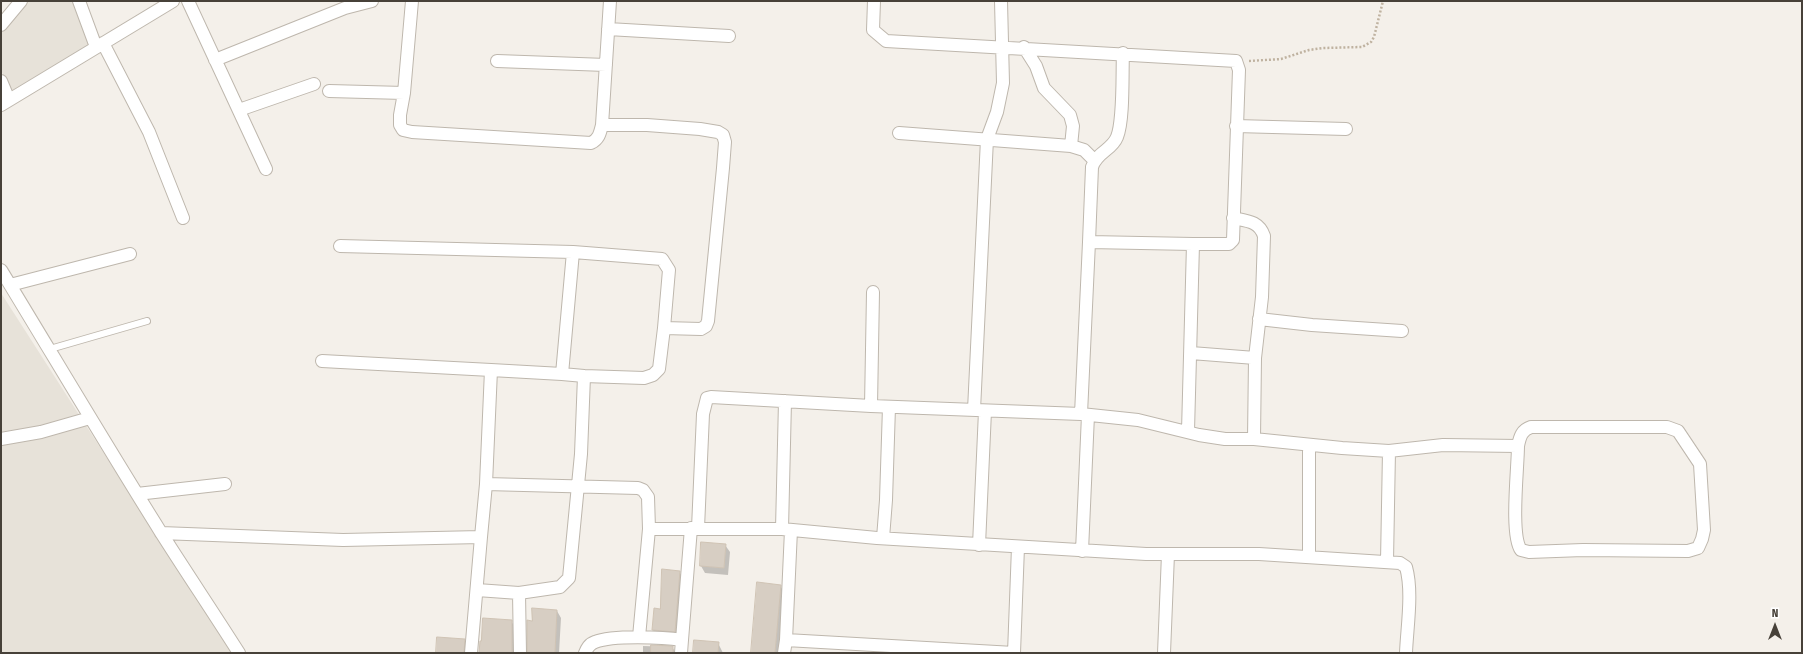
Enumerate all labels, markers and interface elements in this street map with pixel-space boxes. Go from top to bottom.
north arrow [1755,606,1795,646]
text: N [1772,607,1778,620]

